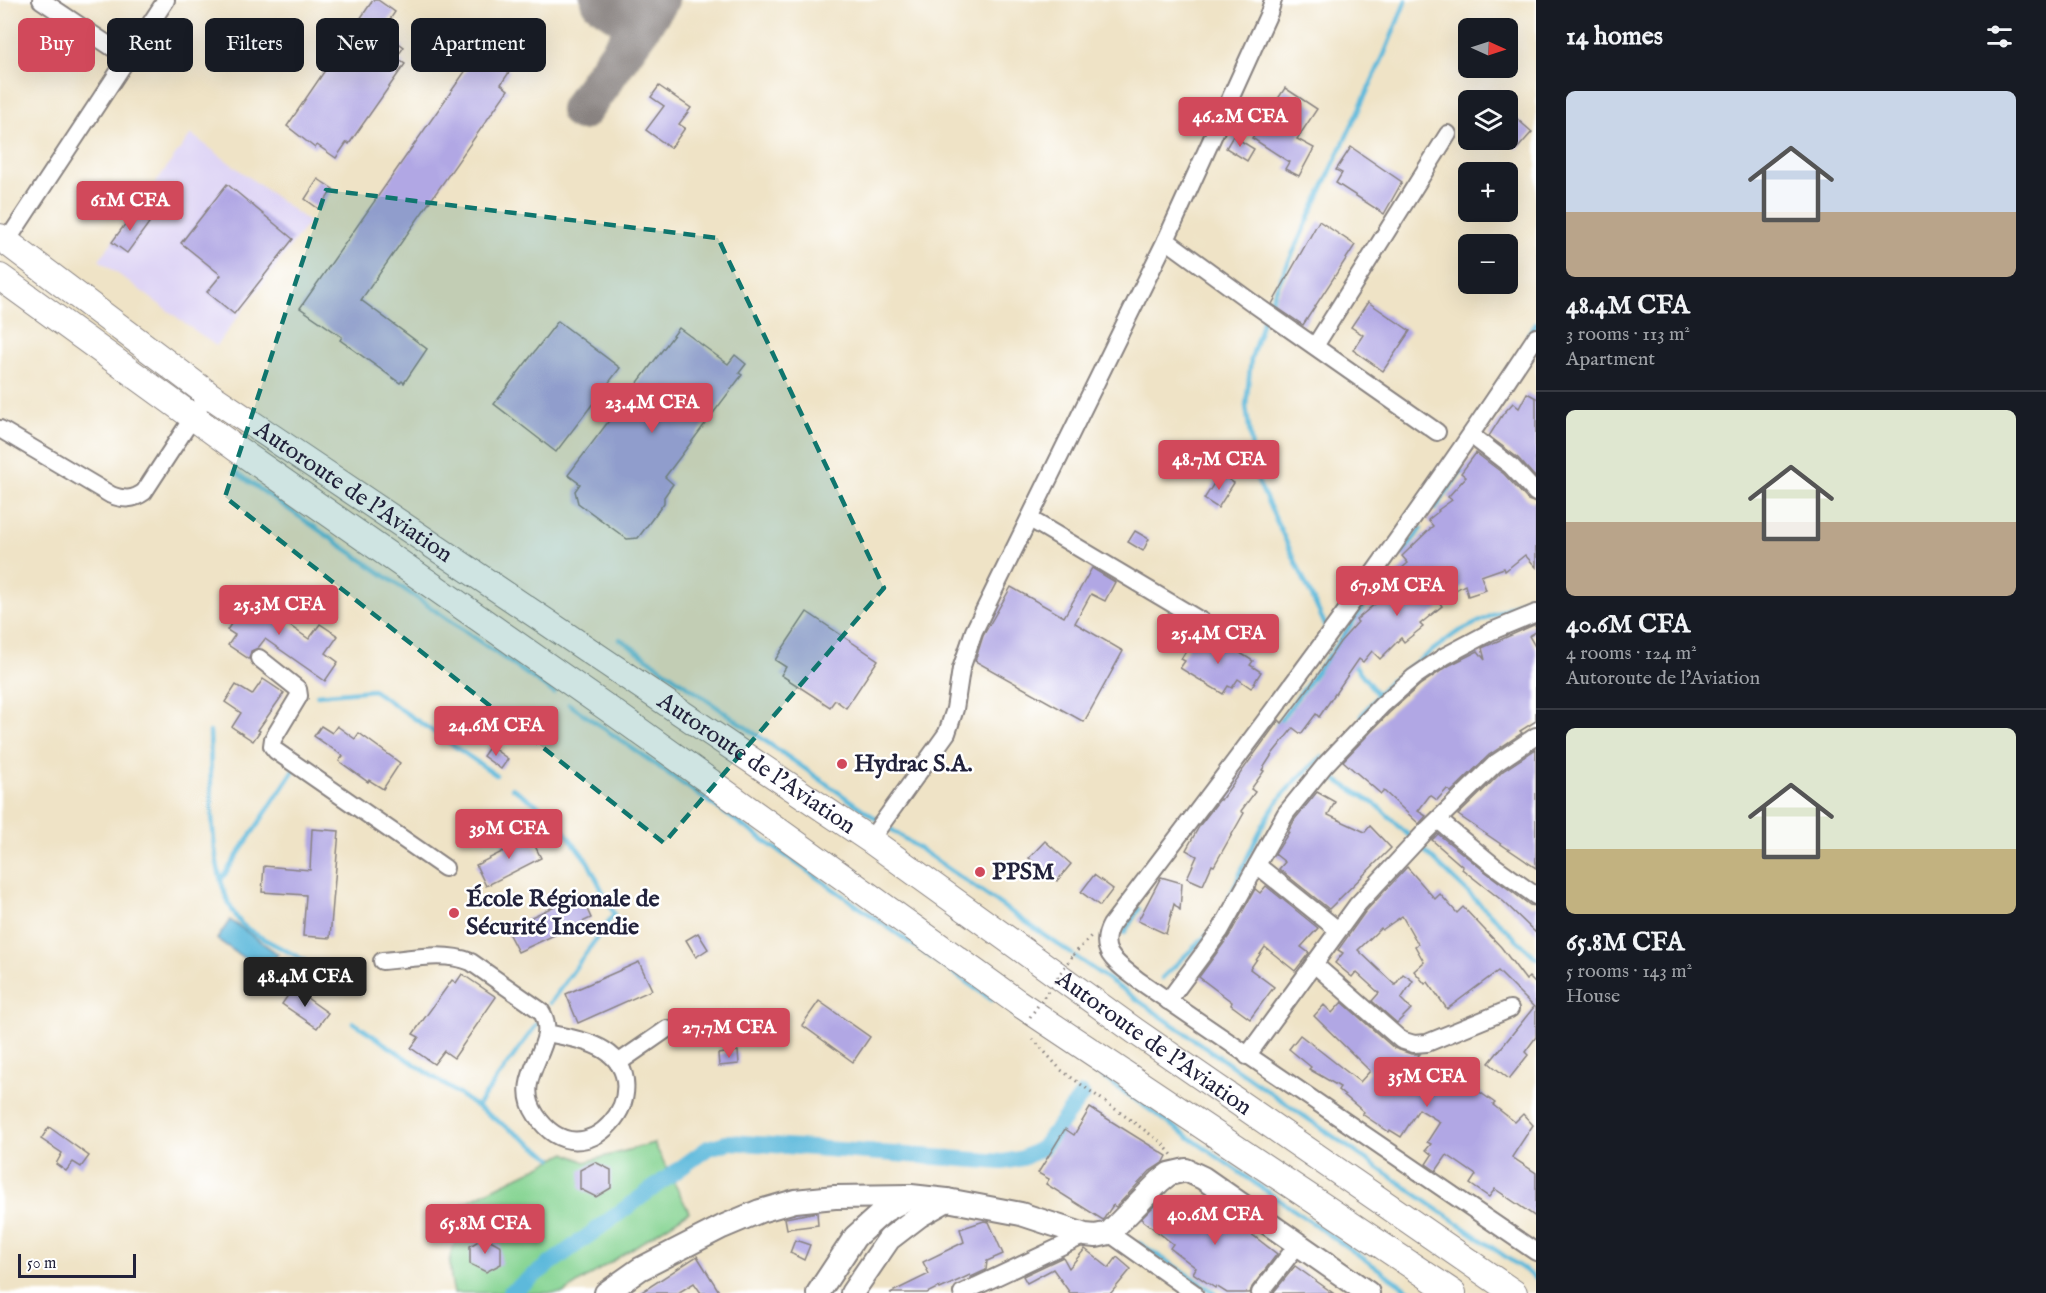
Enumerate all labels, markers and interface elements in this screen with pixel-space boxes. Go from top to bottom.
chip: Buy [18,18,95,72]
chip: Rent [107,18,193,72]
chip: Filters [205,18,304,72]
chip: New [316,18,399,72]
chip: Apartment [411,18,546,72]
north arrow [1458,18,1518,78]
map controls [1458,18,1518,294]
text: 14 homes [1566,20,1663,53]
icon: filters [1983,20,2016,53]
button: layers [1458,90,1518,150]
pin: 46.2M CFA [1171,97,1309,148]
text: 46.2M CFA [1192,104,1288,129]
icon: home [1737,130,1845,238]
button: + [1458,162,1518,222]
pin: 61M CFA [75,181,185,232]
text: 61M CFA [91,188,169,213]
button: − [1458,234,1518,294]
text: 48.4M CFA [1566,289,1690,322]
text: 3 rooms · 113 m² [1566,322,1690,347]
text: Apartment [1566,347,1655,372]
pin: 23.4M CFA [583,383,721,434]
text: 23.4M CFA [605,390,699,415]
street label: Autoroute de l'Aviation [247,414,459,570]
pin: 48.7M CFA [1150,440,1288,491]
text: 48.7M CFA [1172,447,1266,472]
icon: home [1737,449,1845,557]
pin: 67.9M CFA [1328,566,1466,617]
text: 67.9M CFA [1350,573,1444,598]
pin: 25.3M CFA [210,585,348,636]
text: 25.3M CFA [233,592,325,617]
text: 40.6M CFA [1566,608,1690,641]
pin: 25.4M CFA [1149,614,1287,665]
text: 25.4M CFA [1171,621,1265,646]
text: 4 rooms · 124 m² [1566,641,1697,666]
text: Autoroute de l'Aviation [1566,666,1760,691]
street label: Autoroute de l'Aviation [650,685,862,842]
pin: 24.6M CFA [427,706,565,757]
text: 24.6M CFA [448,713,544,738]
place label: Hydrac S.A. [854,749,973,780]
marker: Hydrac S.A. [835,757,849,771]
icon: home [1737,767,1845,875]
pin: 39M CFA [454,809,564,860]
text: 39M CFA [469,816,549,841]
place label: PPSM [992,857,1055,888]
marker: PPSM [973,865,987,879]
place label: École Régionale de Sécurité Incendie [466,884,660,943]
marker: École Régionale de Sécurité Incendie [447,906,461,920]
text: 65.8M CFA [1566,926,1684,959]
pin: 48.4M CFA [236,957,374,1008]
text: 5 rooms · 143 m² [1566,959,1692,984]
street label: Autoroute de l'Aviation [1049,963,1258,1123]
text: 48.4M CFA [257,964,353,989]
text: House [1566,984,1620,1009]
pin: 27.7M CFA [660,1008,798,1059]
text: 27.7M CFA [682,1015,776,1040]
pin: 35M CFA [1372,1057,1482,1108]
text: 35M CFA [1388,1064,1466,1089]
pin: 40.6M CFA [1146,1195,1284,1246]
text: 40.6M CFA [1167,1202,1263,1227]
pin: 65.8M CFA [416,1204,554,1255]
text: 65.8M CFA [440,1211,530,1236]
scale bar [18,1251,136,1278]
text: 50 m [27,1254,56,1274]

